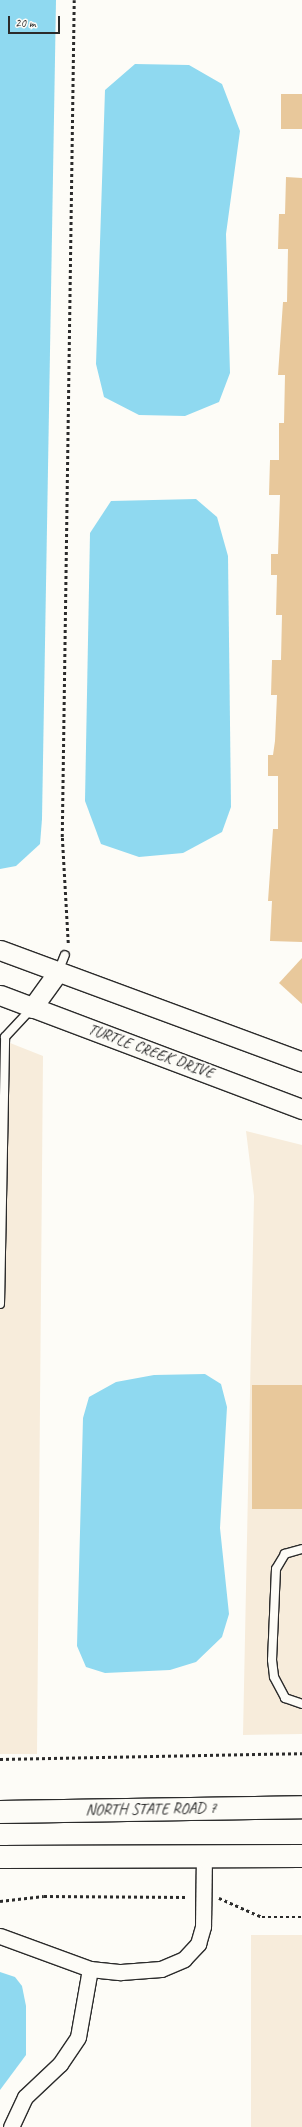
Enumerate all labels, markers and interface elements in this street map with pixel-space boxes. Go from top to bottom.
scale bar [10,8,62,34]
text: 20 m [15,15,35,31]
street label: TURTLE CREEK DRIVE [85,1019,217,1083]
street label: NORTH STATE ROAD 7 [85,1798,217,1820]

